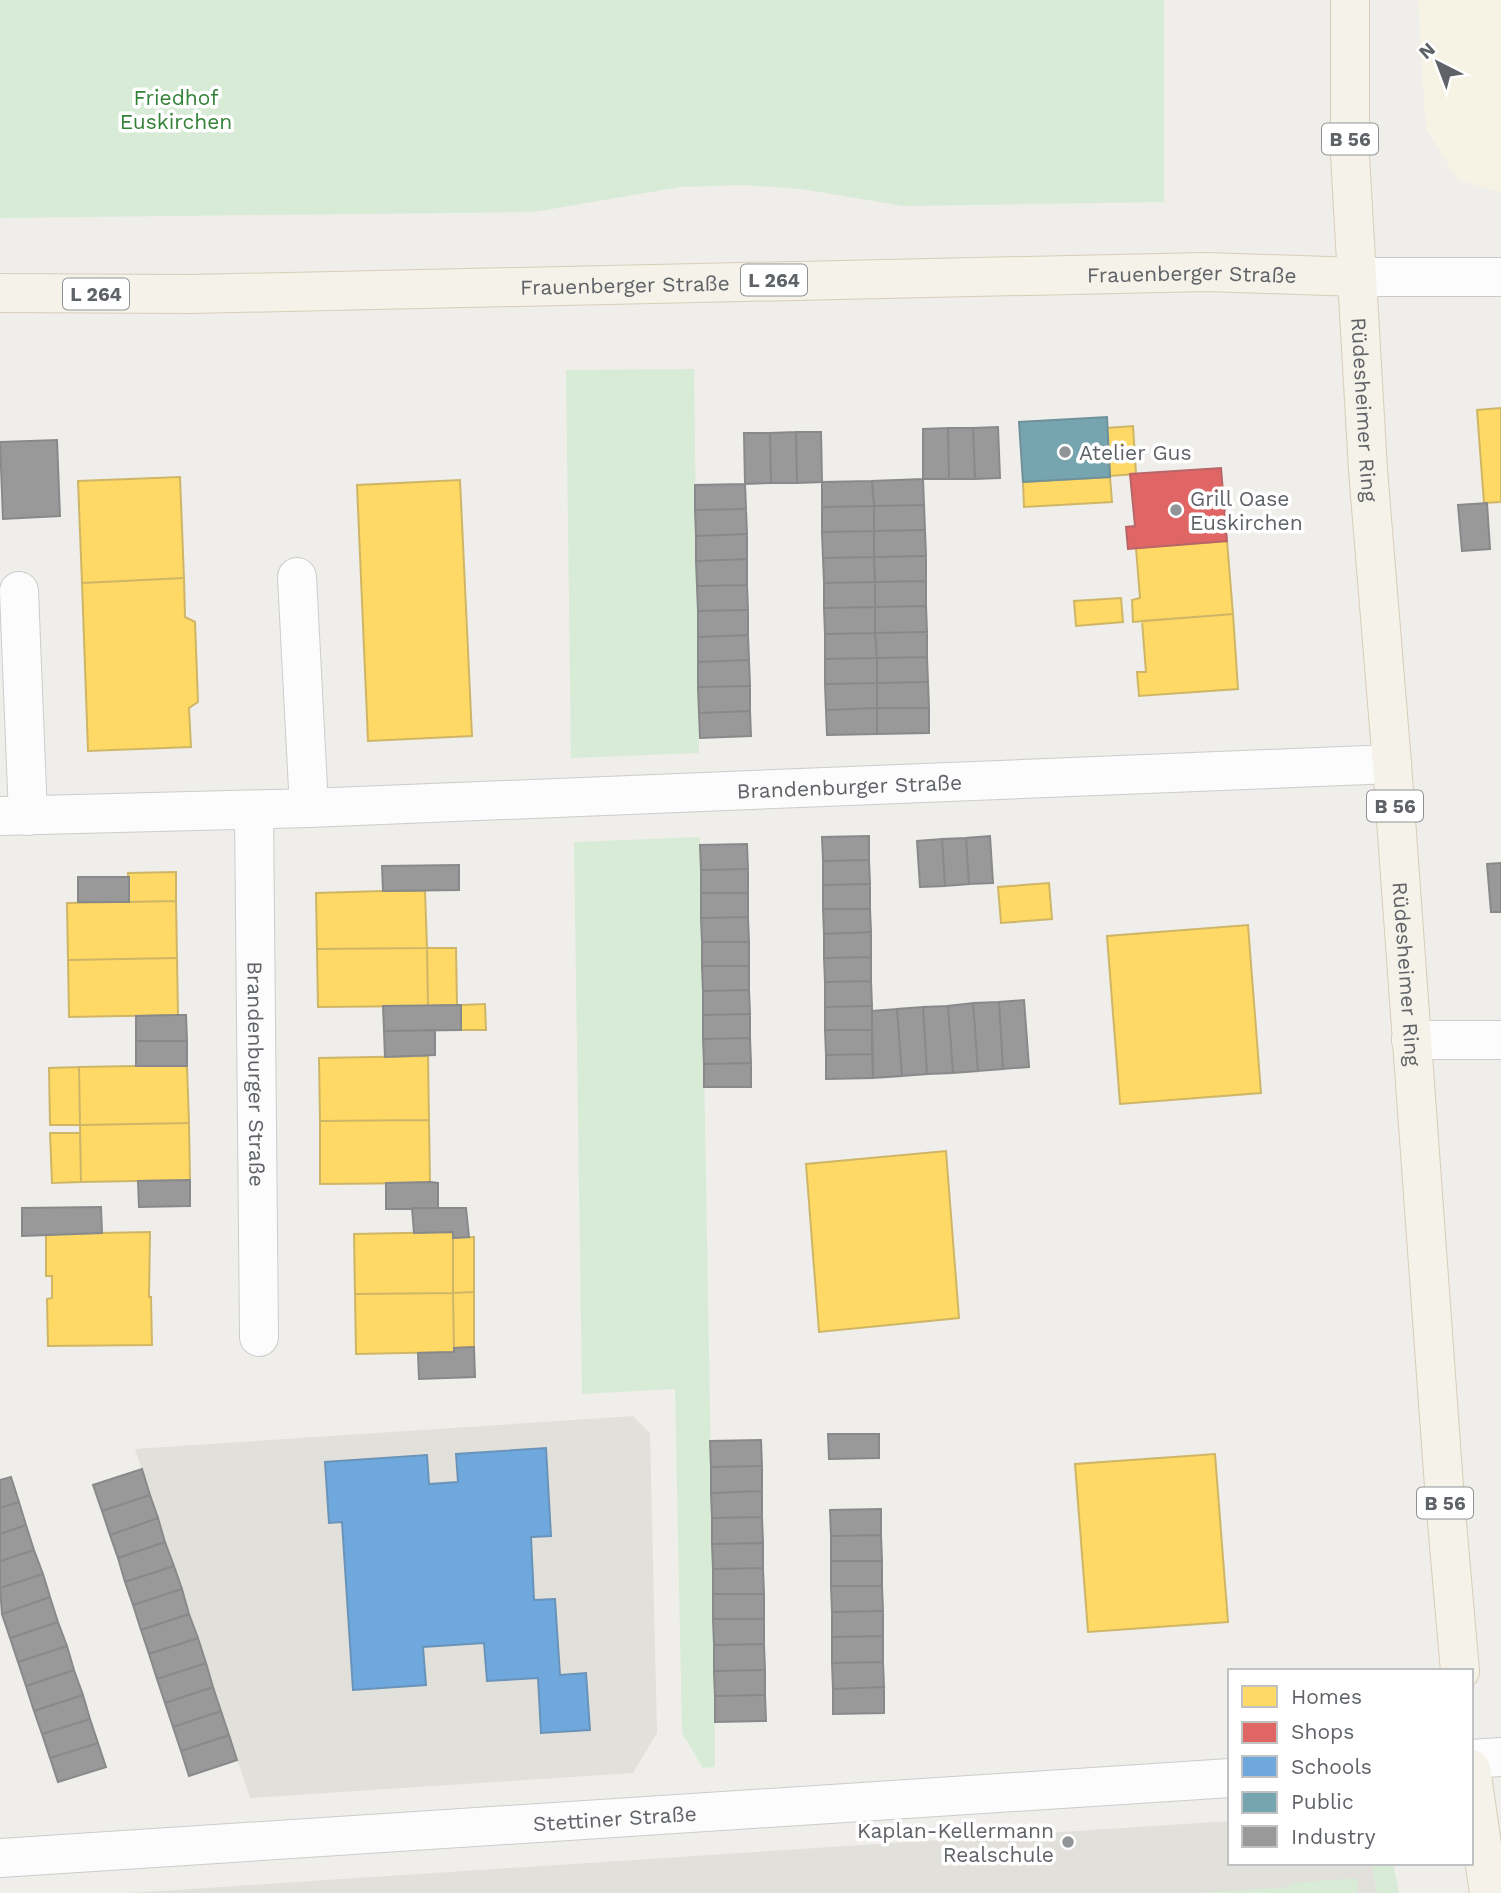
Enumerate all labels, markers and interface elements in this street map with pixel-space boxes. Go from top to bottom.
north arrow [1403,28,1473,98]
text: N [1414,37,1440,64]
park label: Friedhof Euskirchen [120,85,232,134]
road number: B 56 [1322,124,1378,154]
street label: Frauenberger Straße [1087,259,1297,287]
road number: L 264 [741,264,807,296]
street label: Frauenberger Straße [520,270,730,299]
road number: L 264 [63,278,129,310]
street label: Rüdesheimer Ring [1347,317,1383,504]
place label: Atelier Gus [1079,440,1192,465]
marker: Atelier Gus [1057,444,1073,460]
place label: Grill Oase Euskirchen [1190,486,1303,535]
marker: Grill Oase Euskirchen [1168,502,1184,518]
street label: Brandenburger Straße [736,769,963,803]
road number: B 56 [1367,790,1423,821]
street label: Rüdesheimer Ring [1388,881,1426,1068]
street label: Brandenburger Straße [243,961,270,1187]
road number: B 56 [1417,1488,1473,1518]
legend [1228,1669,1473,1865]
text: Homes [1291,1684,1362,1709]
text: Shops [1291,1719,1354,1744]
text: Schools [1291,1754,1372,1779]
text: Public [1291,1789,1354,1814]
street label: Stettiner Straße [532,1800,697,1836]
place label: Kaplan-Kellermann Realschule [857,1818,1054,1867]
text: Industry [1291,1824,1376,1849]
marker: Kaplan-Kellermann Realschule [1060,1834,1076,1850]

